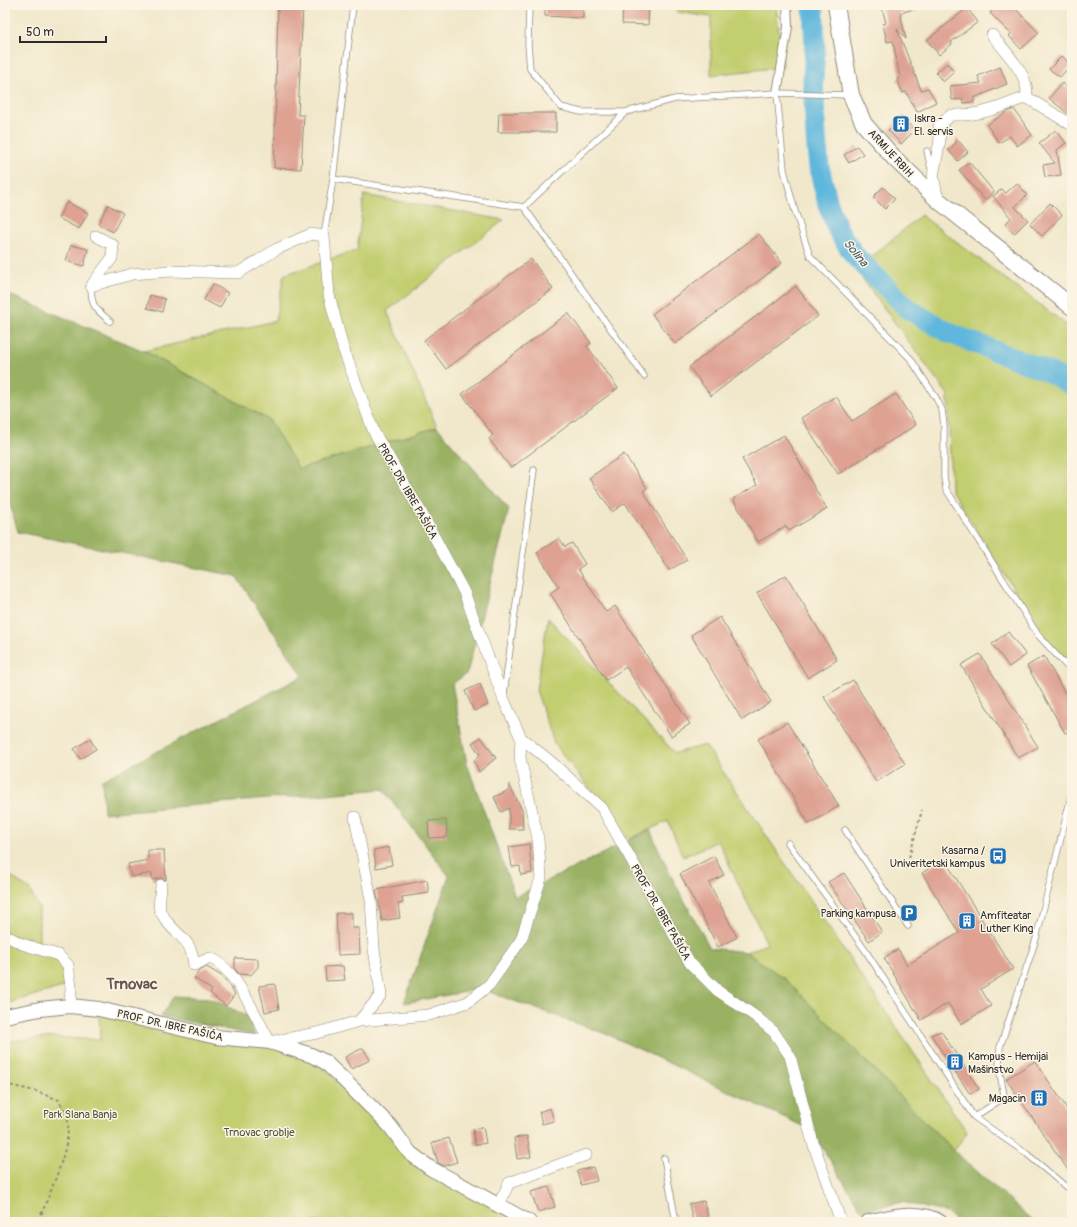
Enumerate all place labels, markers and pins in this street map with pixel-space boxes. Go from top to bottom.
place label: Iskra - El. servis [914,112,953,138]
building icon: Iskra - El. servis [891,114,911,134]
place label: Kasarna / Univeritetski kampus [890,844,985,870]
bus stop icon: Kasarna / Univeritetski kampus [988,846,1008,866]
parking icon: Parking kampusa [899,903,919,923]
place label: Parking kampusa [821,907,896,920]
place label: Amfiteatar Luther King [980,909,1034,935]
building icon: Amfiteatar Luther King [957,911,977,931]
place label: Kampus - Hemijai Mašinstvo [968,1050,1048,1076]
building icon: Kampus - Hemijai Mašinstvo [945,1052,965,1072]
building icon: Magacin [1029,1088,1049,1108]
place label: Magacin [989,1092,1026,1105]

